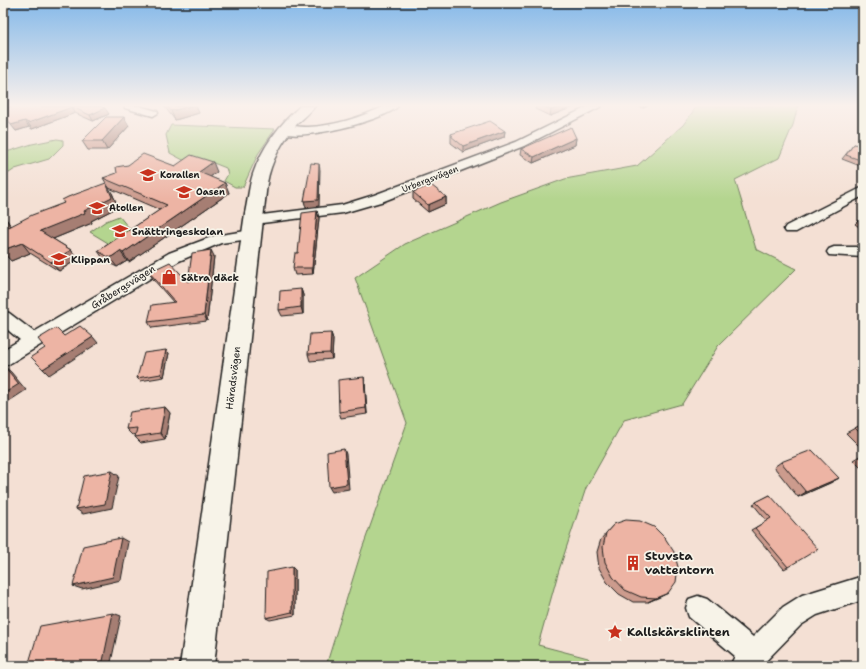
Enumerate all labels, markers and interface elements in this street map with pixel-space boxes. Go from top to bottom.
street label: Urbergsvägen [400,163,461,195]
school or university icon: Korallen [139,166,157,184]
place label: Korallen [160,169,200,181]
school or university icon: Oasen [175,183,193,201]
place label: Oasen [196,186,225,198]
school or university icon: Atollen [88,199,106,217]
place label: Atollen [109,202,143,214]
school or university icon: Snättringeskolan [111,222,129,240]
place label: Snättringeskolan [132,225,223,238]
school or university icon: Klippan [50,250,68,268]
place label: Klippan [71,253,110,266]
street label: Gråbergsvägen [89,262,157,312]
shop icon: Sätra däck [160,268,178,286]
place label: Sätra däck [181,271,239,284]
street label: Häradsvägen [223,346,243,410]
place label: Stuvsta vattentorn [645,548,714,578]
building icon: Stuvsta vattentorn [624,554,642,572]
place icon: Kallskärsklinten [606,623,624,641]
place label: Kallskärsklinten [627,624,730,640]

